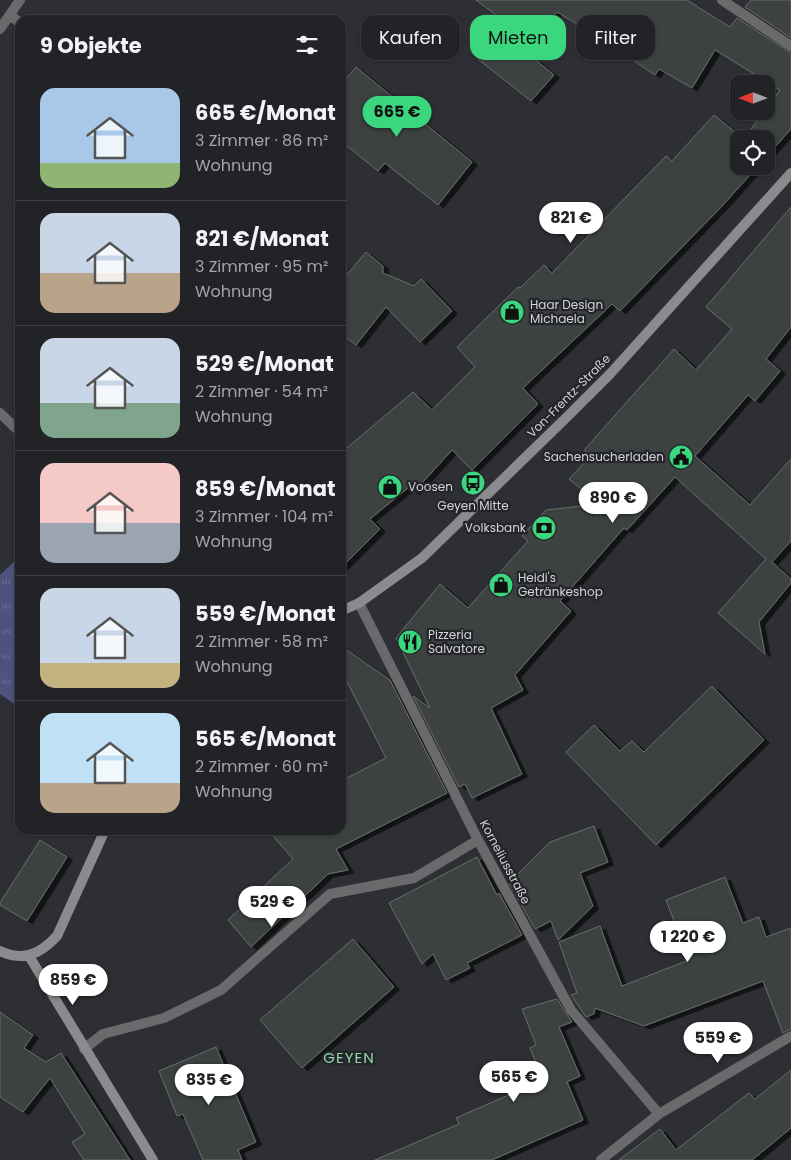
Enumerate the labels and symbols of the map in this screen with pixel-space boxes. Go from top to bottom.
north arrow [730,75,775,120]
pin: 665 € [362,96,432,138]
pin: 821 € [536,202,606,244]
place label: Haar Design Michaela [530,296,603,327]
shop icon: Haar Design Michaela [499,299,525,325]
street label: Von-Frentz-Straße [523,350,614,441]
public building icon: Sachensucherladen [668,444,694,470]
place label: Sachensucherladen [544,448,664,465]
bus stop icon: Geyen Mitte [460,470,486,496]
shop icon: Voosen [377,474,403,500]
place label: Voosen [408,478,453,495]
pin: 890 € [578,482,648,524]
place label: Geyen Mitte [437,497,509,514]
bank icon: Volksbank [531,515,557,541]
place label: Volksbank [465,519,527,536]
place label: Heidi's Getränkeshop [518,569,603,600]
shop icon: Heidi's Getränkeshop [488,572,514,598]
place label: Pizzeria Salvatore [428,626,485,657]
restaurant icon: Pizzeria Salvatore [397,629,423,655]
street label: Korneliusstraße [476,817,535,907]
pin: 529 € [237,886,307,928]
pin: 1 220 € [642,920,734,963]
pin: 859 € [38,964,108,1006]
pin: 559 € [683,1022,753,1064]
district label: GEYEN [323,1047,375,1068]
pin: 565 € [479,1060,549,1103]
pin: 835 € [174,1064,244,1106]

